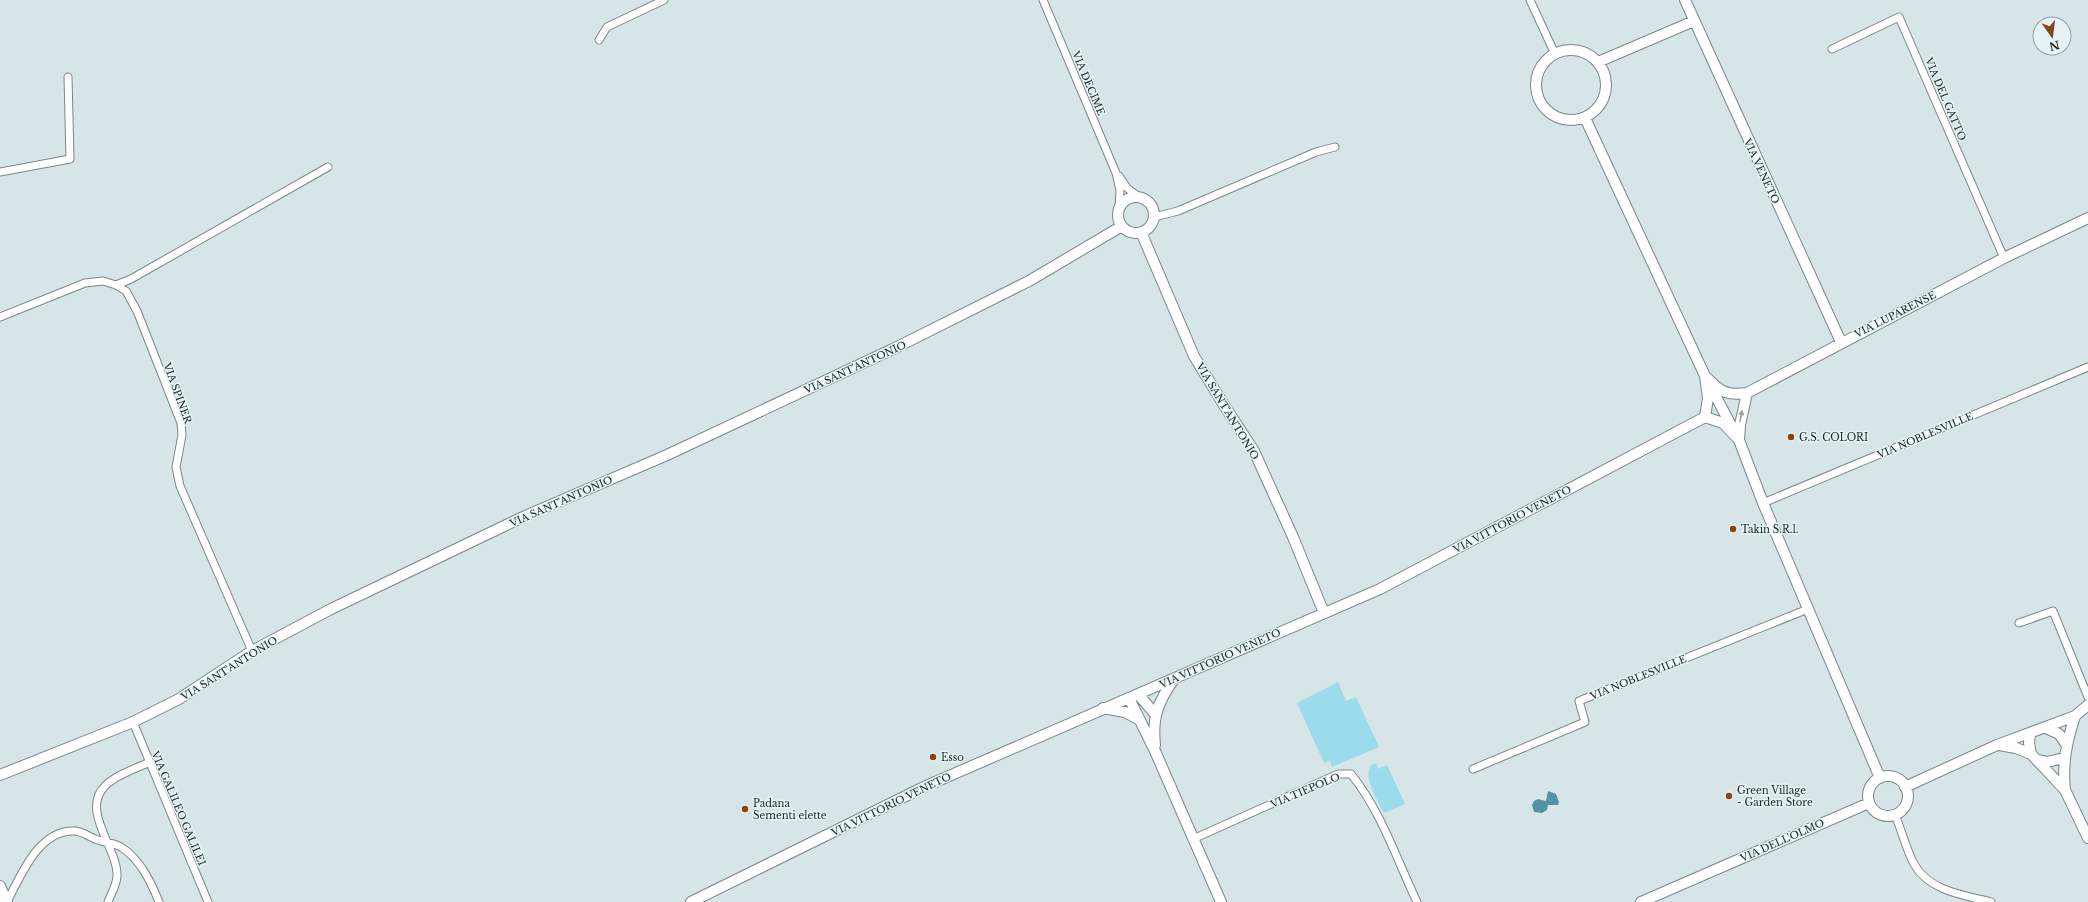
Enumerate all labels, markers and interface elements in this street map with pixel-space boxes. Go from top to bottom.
north arrow [2032,16,2072,56]
text: N [2047,38,2061,54]
street label: VIA DECIME [1069,48,1108,117]
street label: VIA DEL GATTO [1922,55,1969,143]
street label: VIA VENETO [1740,136,1782,206]
street label: VIA LUPARENSE [1851,288,1938,341]
street label: VIA SANT'ANTONIO [801,338,908,397]
street label: VIA SANT'ANTONIO [1193,359,1262,462]
street label: VIA SPINER [160,360,195,426]
street label: VIA NOBLESVILLE [1874,409,1975,462]
one-way arrow [1739,410,1745,422]
place label: G.S. COLORI [1799,431,1868,444]
marker: G.S. COLORI [1786,432,1796,442]
street label: VIA SANT'ANTONIO [507,473,615,530]
street label: VIA VITTORIO VENETO [1450,483,1573,557]
place label: Takin S.R.l. [1741,523,1798,536]
marker: Takin S.R.l. [1728,524,1738,534]
street label: VIA VITTORIO VENETO [1157,626,1283,692]
street label: VIA SANT'ANTONIO [178,633,280,704]
street label: VIA NOBLESVILLE [1587,652,1688,703]
street label: VIA GALILEO GALILEI [148,748,209,867]
place label: Esso [941,751,964,764]
marker: Esso [928,752,938,762]
street label: VIA VITTORIO VENETO [828,770,953,840]
street label: VIA TIEPOLO [1268,770,1342,811]
place label: Green Village - Garden Store [1737,784,1813,809]
marker: Green Village - Garden Store [1724,791,1734,801]
place label: Padana Sementi elette [753,797,827,822]
marker: Padana Sementi elette [740,804,750,814]
street label: VIA DELL'OLMO [1737,816,1826,865]

